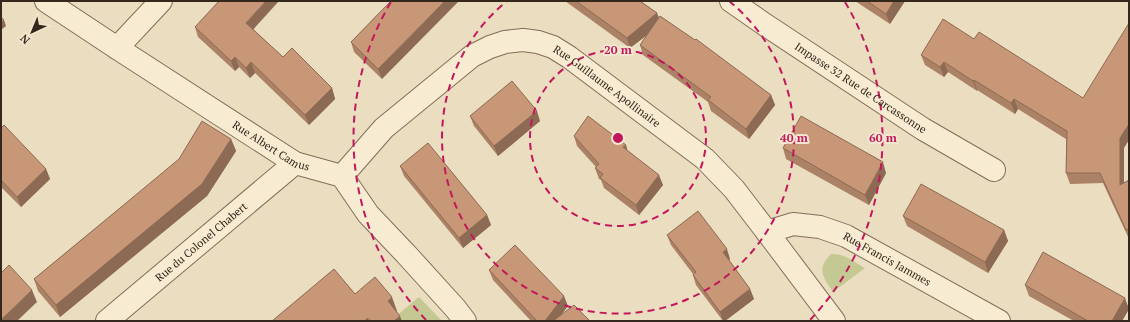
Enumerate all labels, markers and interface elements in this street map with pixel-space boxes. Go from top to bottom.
north arrow [12,12,52,52]
text: N [17,31,33,47]
street label: Impasse 32 Rue de Carcassonne [792,39,929,137]
street label: Rue Guillaume Apollinaire [551,42,664,130]
text: 20 m [604,42,632,57]
street label: Rue Albert Camus [230,117,311,174]
text: 40 m [780,130,808,145]
text: 60 m [869,130,897,145]
centre of rings [611,131,625,145]
street label: Rue du Colonel Chabert [152,199,250,285]
street label: Rue Francis Jammes [841,229,934,289]

